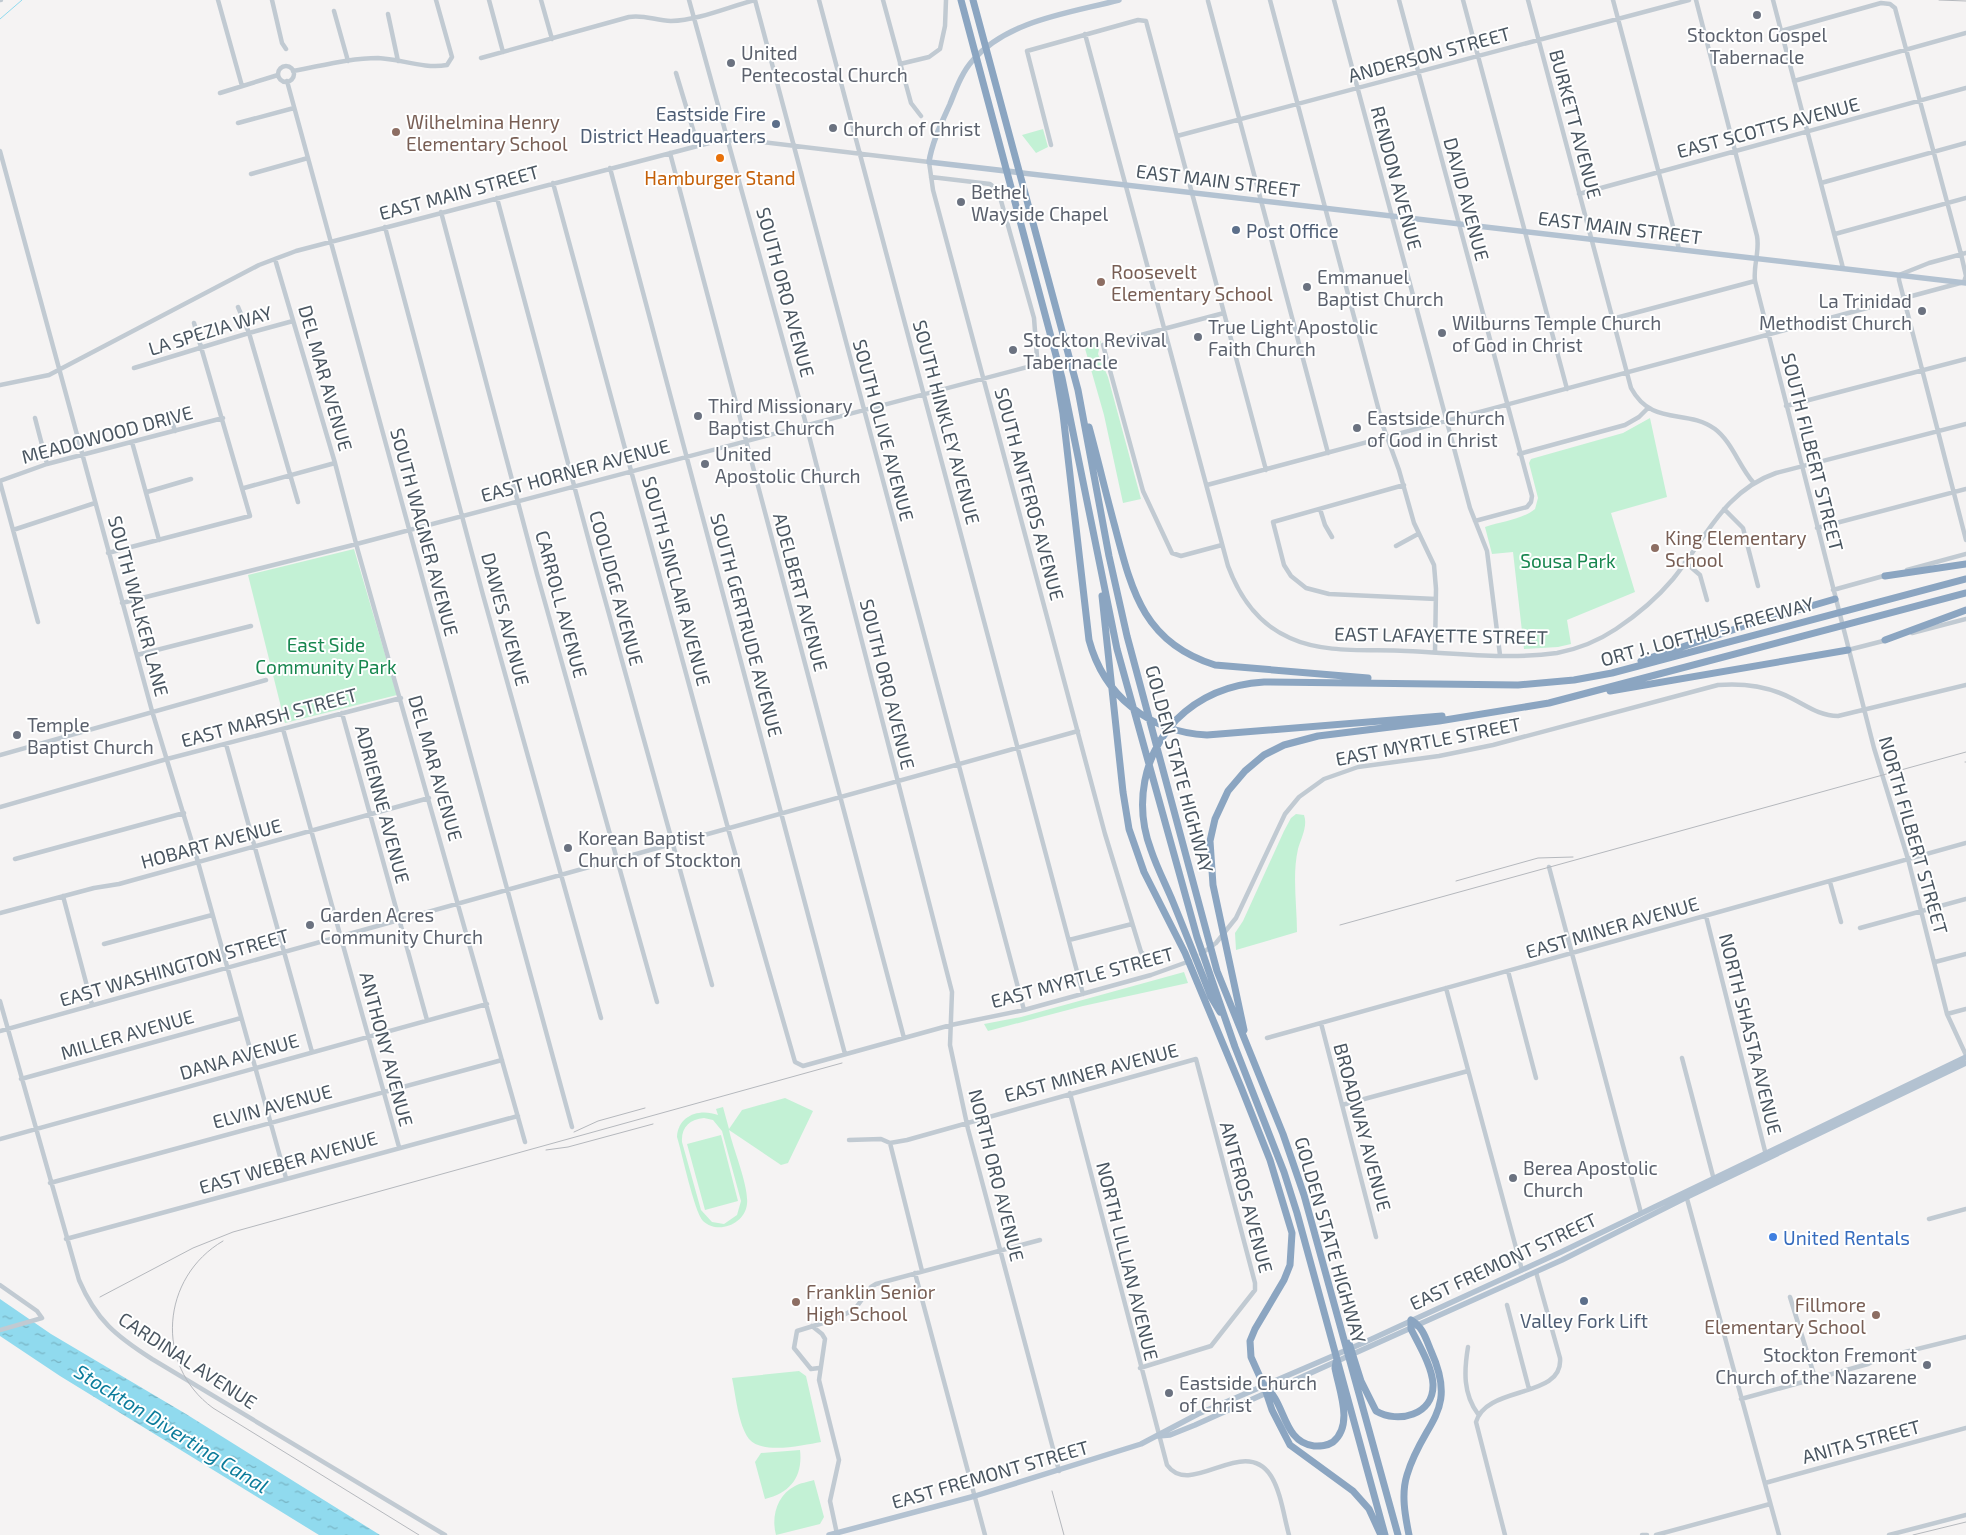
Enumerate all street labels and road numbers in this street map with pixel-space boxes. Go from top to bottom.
street label: ANDERSON STREET [1345,21,1513,87]
street label: BURKETT AVENUE [1545,47,1607,201]
street label: EAST SCOTTS AVENUE [1674,92,1862,162]
street label: RENDON AVENUE [1367,103,1427,253]
street label: DAVID AVENUE [1439,135,1495,263]
street label: EAST MAIN STREET [1135,159,1301,201]
street label: EAST MAIN STREET [376,160,542,224]
street label: SOUTH ORO AVENUE [752,205,820,379]
street label: EAST MAIN STREET [1537,206,1703,248]
street label: LA SPEZIA WAY [145,300,275,360]
street label: DEL MAR AVENUE [294,302,358,454]
street label: SOUTH HINKLEY AVENUE [909,317,985,527]
street label: SOUTH OLIVE AVENUE [849,336,919,524]
street label: SOUTH FILBERT STREET [1777,350,1849,554]
street label: SOUTH ANTEROS AVENUE [991,385,1069,603]
street label: MEADOWOOD DRIVE [19,400,195,468]
street label: SOUTH WAGNER AVENUE [386,425,464,639]
street label: EAST HORNER AVENUE [478,434,672,506]
street label: SOUTH SINCLAIR AVENUE [638,474,716,688]
street label: COOLIDGE AVENUE [585,508,649,668]
street label: ADELBERT AVENUE [769,510,833,674]
street label: SOUTH GERTRUDE AVENUE [706,511,788,739]
street label: SOUTH WALKER LANE [104,513,174,699]
street label: CARROLL AVENUE [531,528,593,680]
street label: DAWES AVENUE [477,550,535,688]
street label: ORT J. LOFTHUS FREEWAY [1598,591,1816,671]
street label: SOUTH ORO AVENUE [856,596,920,772]
street label: EAST LAFAYETTE STREET [1334,622,1548,648]
street label: GOLDEN STATE HIGHWAY [1141,663,1219,875]
street label: EAST MARSH STREET [178,682,360,752]
street label: DEL MAR AVENUE [404,692,468,844]
street label: EAST MYRTLE STREET [1333,712,1523,770]
street label: ADRIENNE AVENUE [351,722,415,886]
street label: NORTH FILBERT STREET [1875,733,1953,937]
street label: HOBART AVENUE [138,813,284,873]
street label: EAST MINER AVENUE [1523,891,1701,963]
street label: EAST WASHINGTON STREET [57,923,291,1011]
street label: NORTH SHASTA AVENUE [1715,931,1787,1137]
street label: EAST MYRTLE STREET [988,942,1176,1012]
street label: ANTHONY AVENUE [355,969,419,1129]
street label: MILLER AVENUE [58,1004,196,1064]
street label: DANA AVENUE [177,1028,301,1084]
street label: EAST MINER AVENUE [1001,1038,1181,1106]
street label: BROADWAY AVENUE [1329,1040,1397,1214]
street label: ELVIN AVENUE [210,1079,334,1133]
street label: NORTH ORO AVENUE [964,1087,1030,1263]
street label: ANTEROS AVENUE [1216,1119,1278,1275]
street label: EAST WEBER AVENUE [196,1126,380,1198]
street label: GOLDEN STATE HIGHWAY [1290,1134,1372,1346]
street label: NORTH LILLIAN AVENUE [1092,1159,1164,1363]
street label: EAST FREMONT STREET [1406,1207,1600,1315]
street label: CARDINAL AVENUE [114,1307,262,1413]
street label: ANITA STREET [1799,1414,1923,1468]
street label: EAST FREMONT STREET [889,1435,1091,1513]

